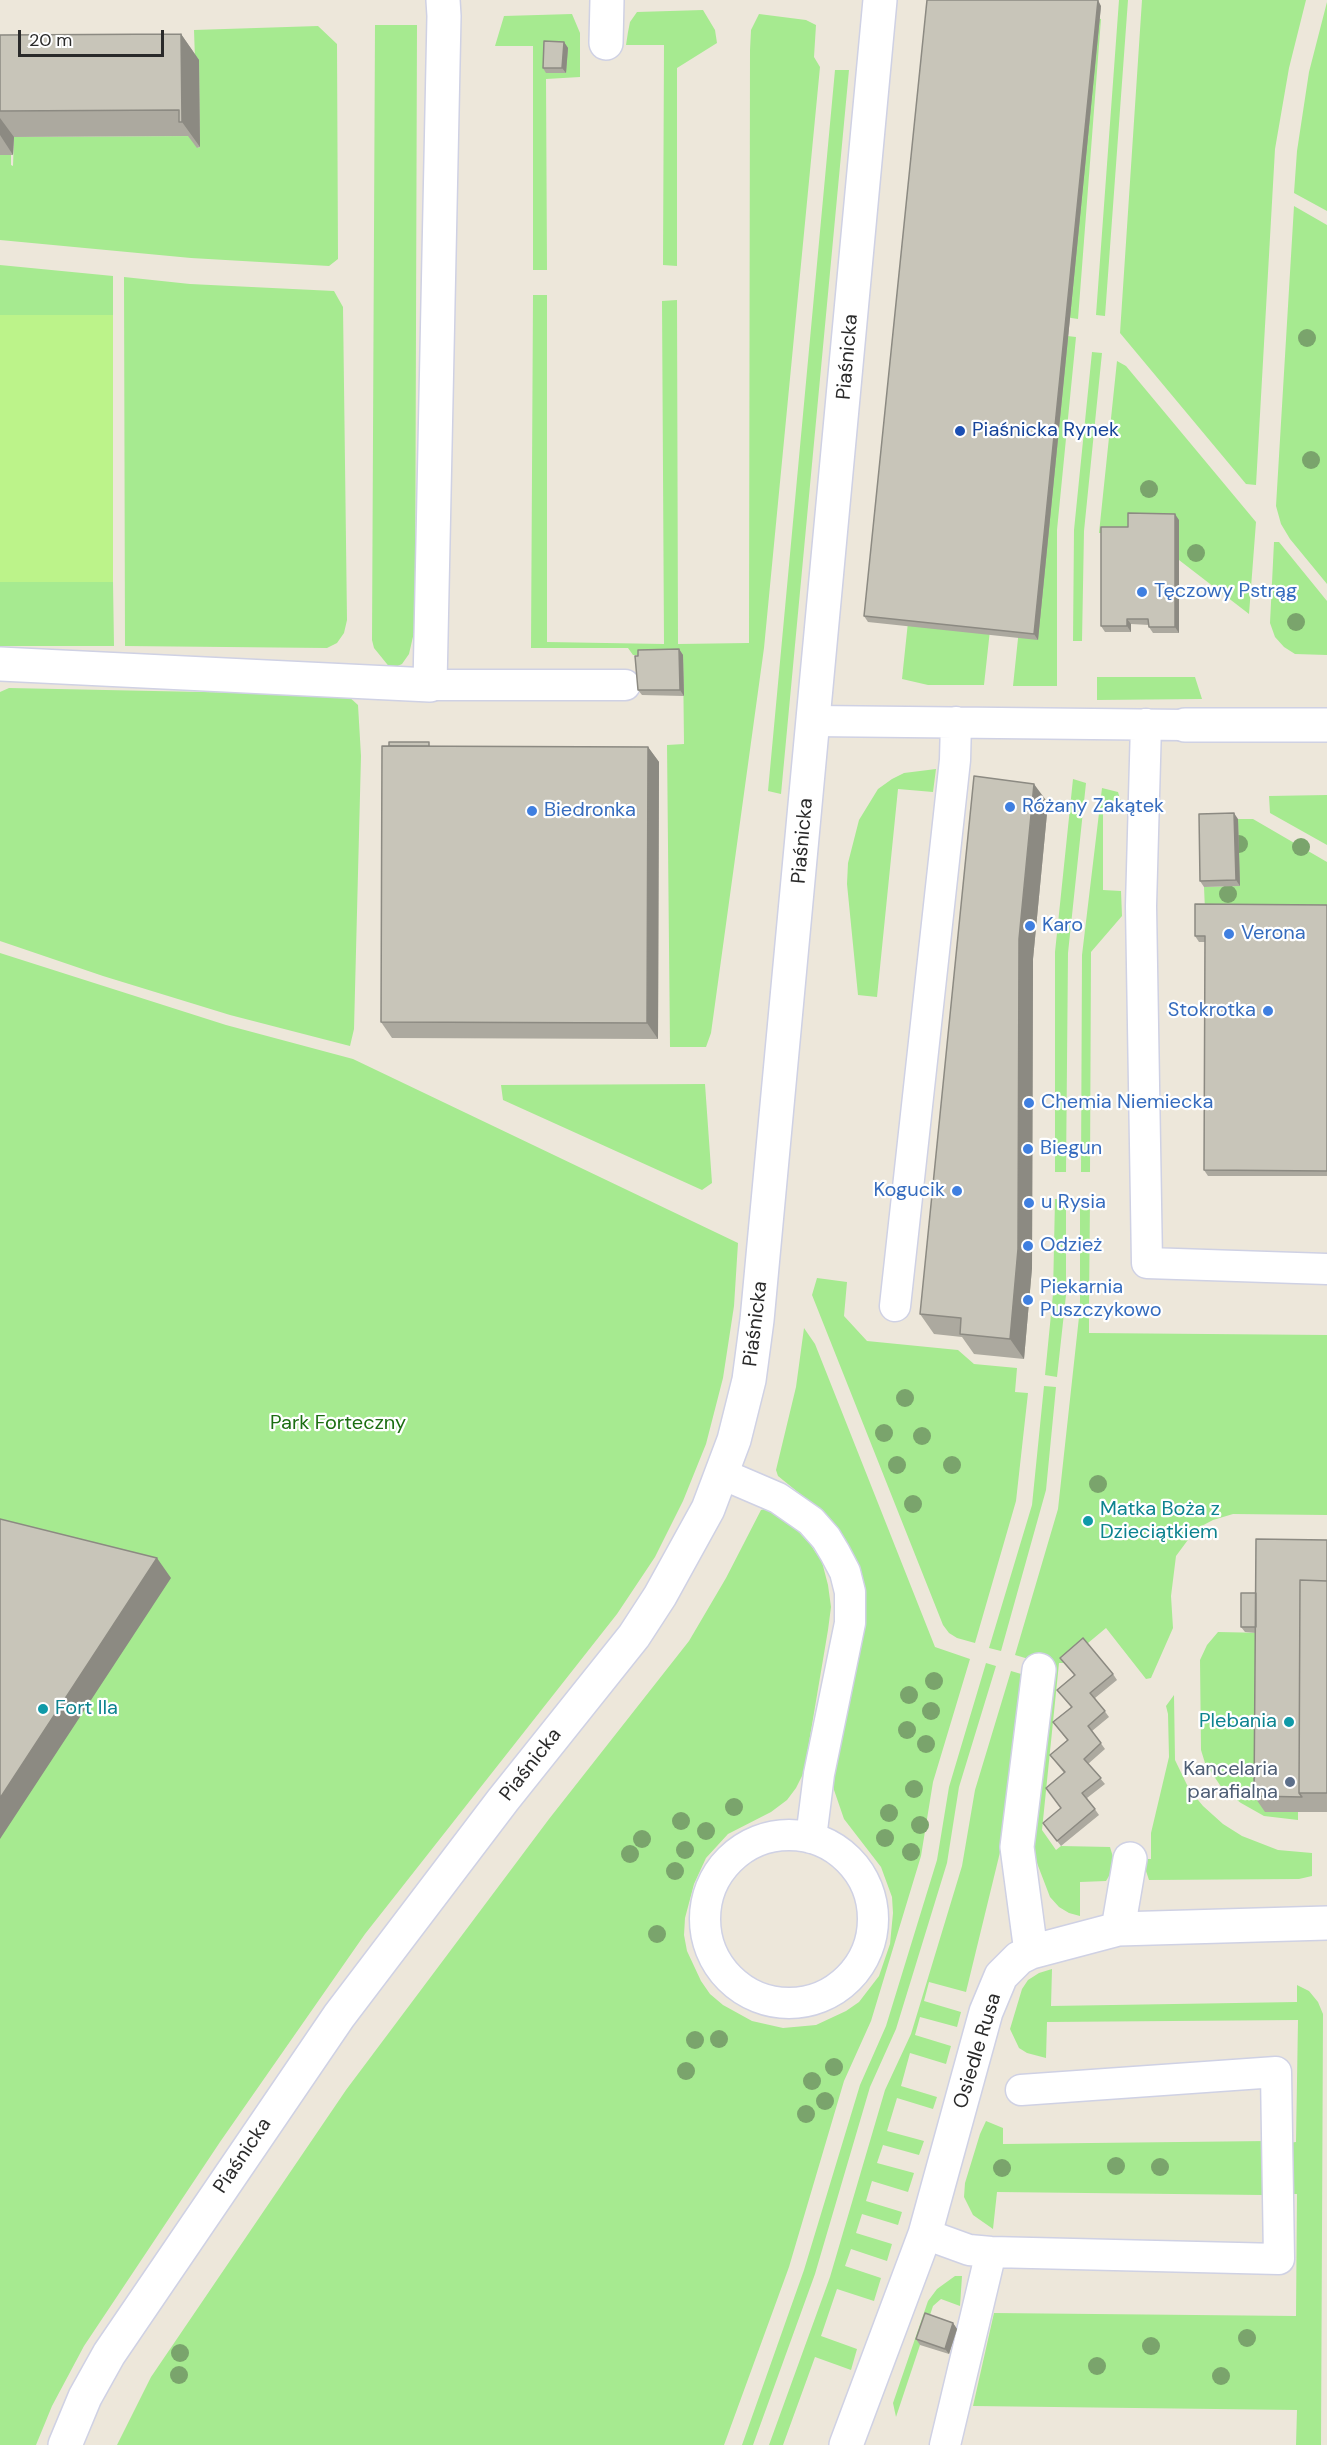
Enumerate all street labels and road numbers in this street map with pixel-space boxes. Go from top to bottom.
street label: Piaśnicka [832,313,864,401]
street label: Piaśnicka [787,797,819,885]
street label: Piaśnicka [739,1280,773,1368]
street label: Piaśnicka [495,1724,567,1806]
street label: Osiedle Rusa [949,1990,1007,2112]
street label: Piaśnicka [209,2114,277,2198]

